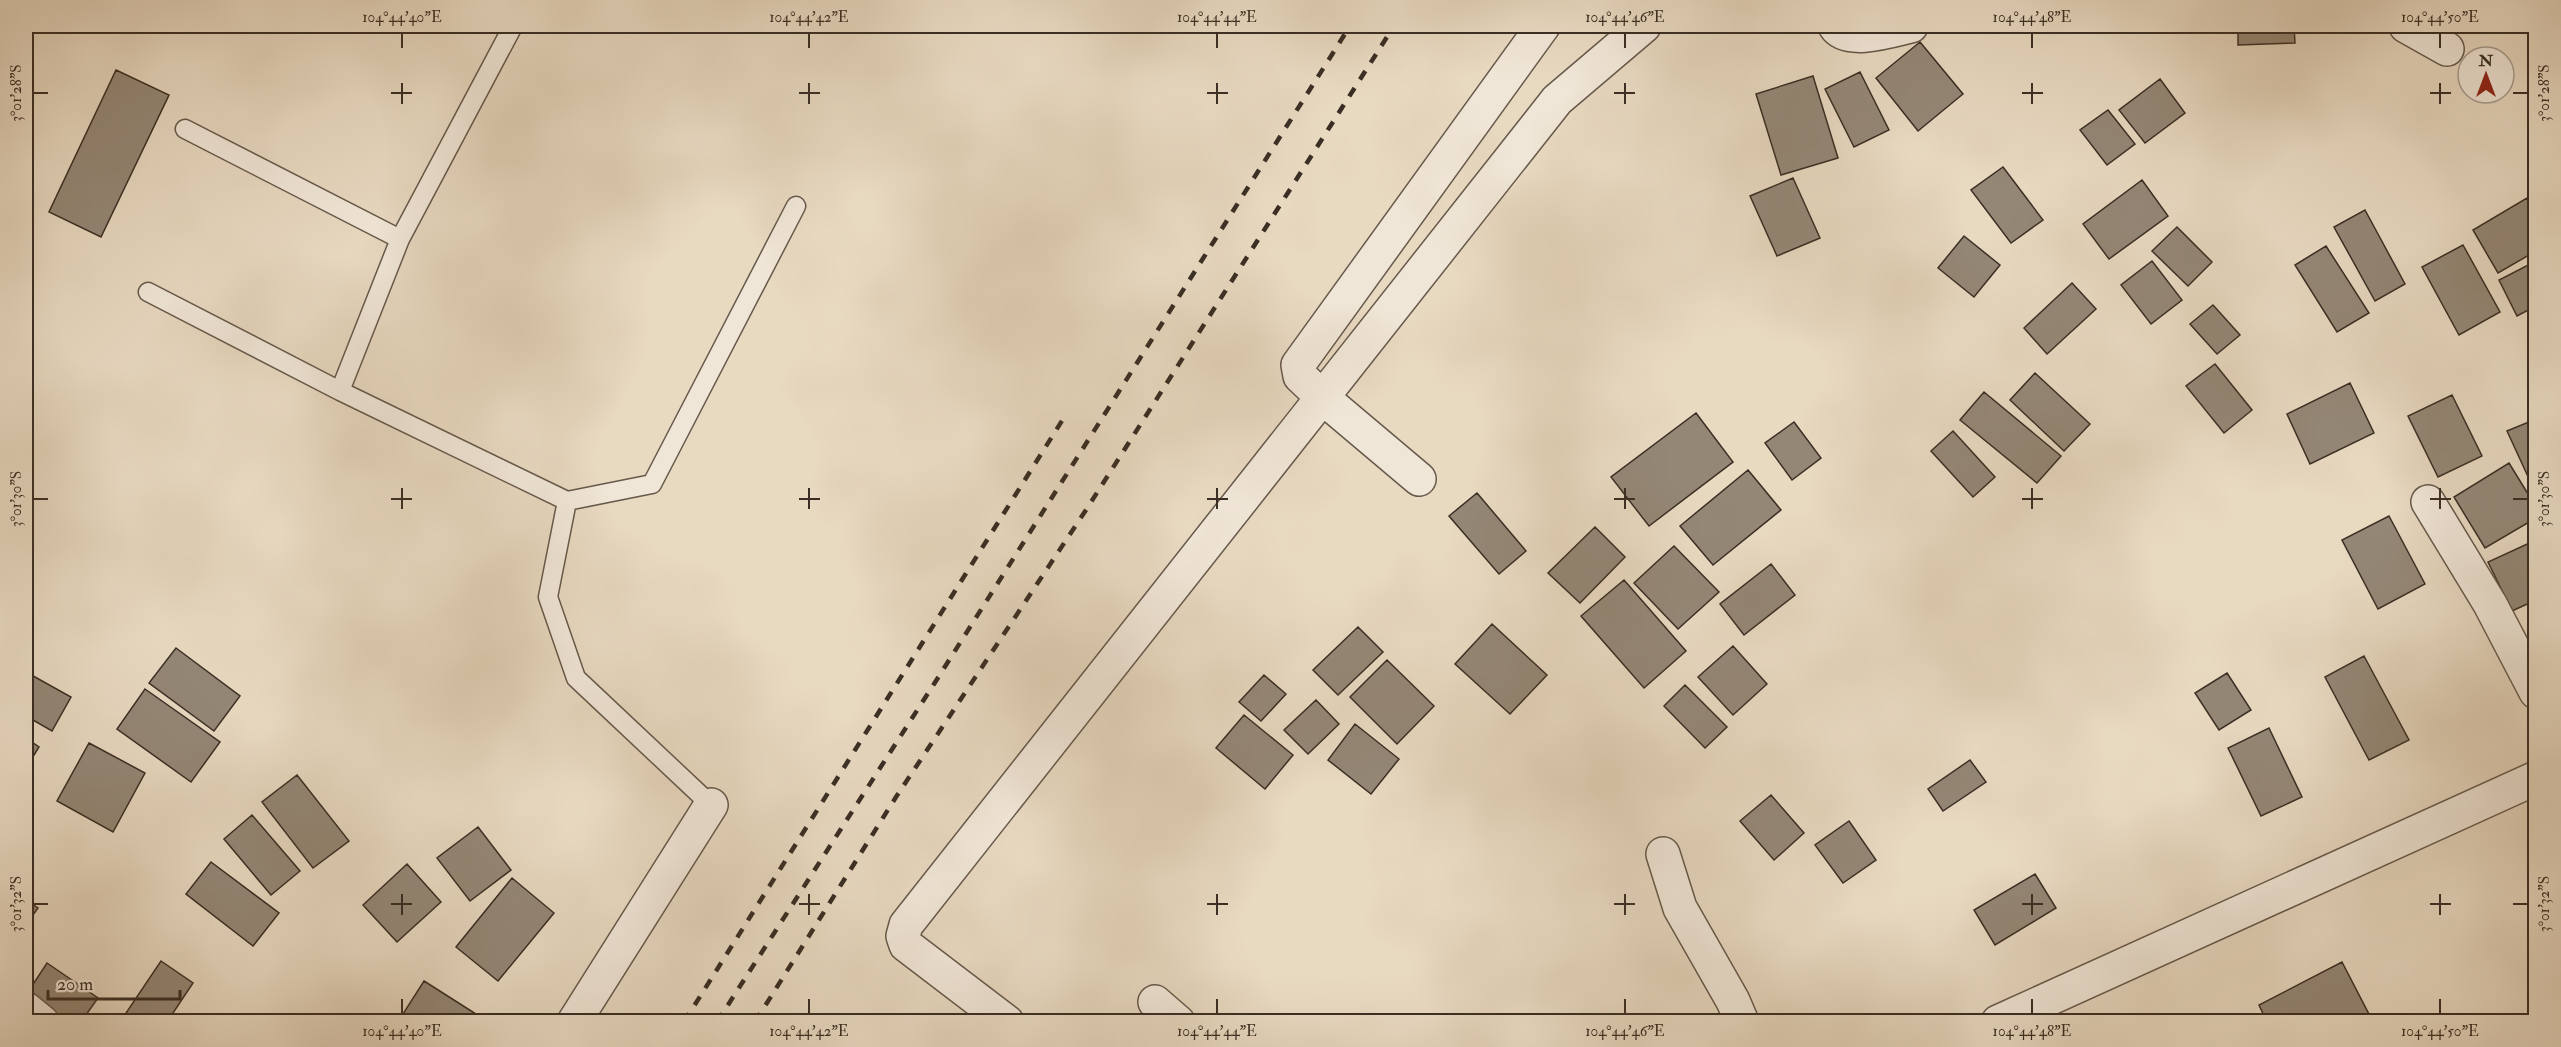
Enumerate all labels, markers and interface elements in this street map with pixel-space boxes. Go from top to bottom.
text: 104°44'40"E [362,8,442,27]
text: 104°44'42"E [769,8,849,27]
text: 104°44'44"E [1177,8,1257,27]
text: 104°44'46"E [1585,8,1665,27]
text: 104°44'48"E [1993,8,2072,27]
text: 104°44'50"E [2401,8,2479,27]
north arrow [2456,45,2516,105]
text: N [2478,51,2494,71]
text: 3°01'28"S [7,64,26,122]
text: 3°01'28"S [2535,64,2554,122]
text: 3°01'30"S [7,471,26,527]
text: 3°01'30"S [2535,471,2554,527]
text: 3°01'32"S [7,876,26,932]
text: 3°01'32"S [2535,876,2554,932]
scale bar [48,963,180,1001]
text: 20 m [57,973,93,996]
text: 104°44'40"E [362,1022,442,1041]
text: 104°44'42"E [769,1022,849,1041]
text: 104°44'44"E [1177,1022,1257,1041]
text: 104°44'46"E [1585,1022,1665,1041]
text: 104°44'48"E [1993,1022,2072,1041]
text: 104°44'50"E [2401,1022,2479,1041]

